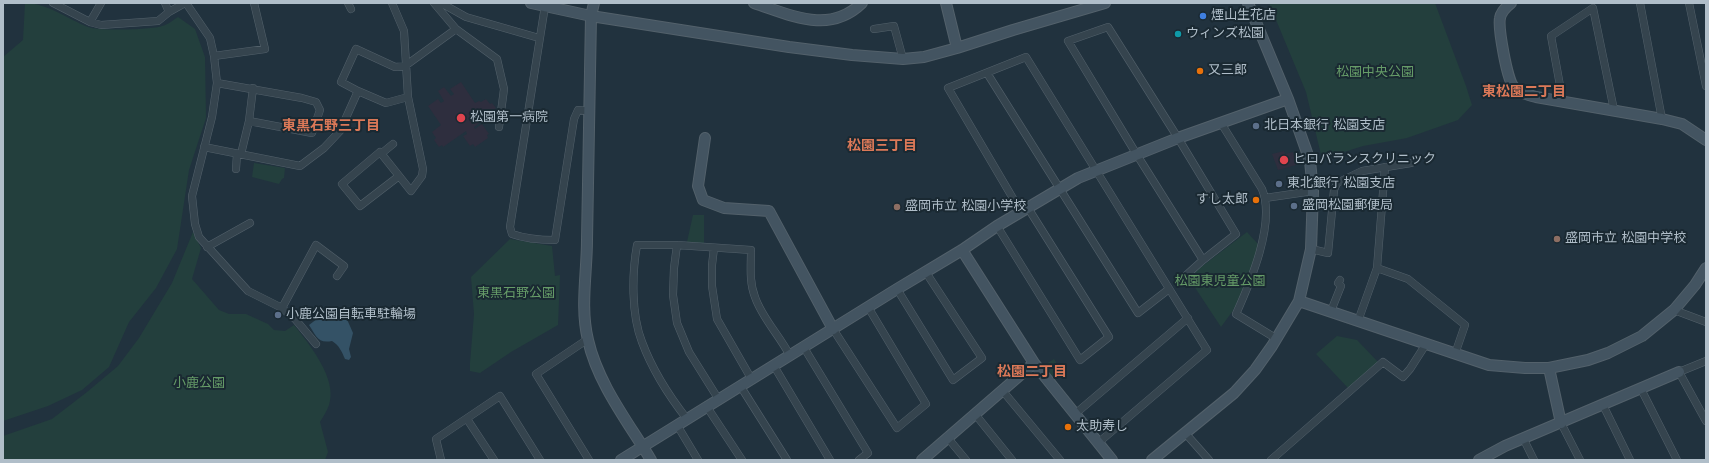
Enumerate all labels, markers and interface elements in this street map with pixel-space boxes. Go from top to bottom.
place label: 煙山生花店 [1211,8,1276,24]
marker: 煙山生花店 [1198,11,1208,21]
place label: ウィンズ松園 [1186,26,1264,42]
marker: ウィンズ松園 [1173,29,1183,39]
place label: 又三郎 [1208,63,1247,79]
park label: 松園中央公園 [1336,65,1414,81]
marker: 又三郎 [1195,66,1205,76]
district label: 東松園二丁目 [1482,84,1566,100]
place label: 松園第一病院 [470,110,548,126]
marker: 松園第一病院 [455,112,467,124]
district label: 東黒石野三丁目 [282,118,380,134]
place label: 北日本銀行 松園支店 [1264,118,1385,134]
marker: 北日本銀行 松園支店 [1251,121,1261,131]
district label: 松園三丁目 [847,138,917,154]
place label: ヒロバランスクリニック [1293,152,1436,168]
marker: ヒロバランスクリニック [1278,154,1290,166]
place label: 東北銀行 松園支店 [1287,176,1395,192]
marker: 東北銀行 松園支店 [1274,179,1284,189]
place label: すし太郎 [1196,192,1248,208]
marker: すし太郎 [1251,195,1261,205]
place label: 盛岡松園郵便局 [1302,198,1393,214]
place label: 盛岡市立 松園小学校 [905,199,1026,215]
marker: 盛岡松園郵便局 [1289,201,1299,211]
marker: 盛岡市立 松園小学校 [892,202,902,212]
place label: 盛岡市立 松園中学校 [1565,231,1686,247]
marker: 盛岡市立 松園中学校 [1552,234,1562,244]
park label: 松園東児童公園 [1175,274,1265,290]
park label: 東黒石野公園 [477,286,555,302]
place label: 小鹿公園自転車駐輪場 [286,307,416,323]
marker: 小鹿公園自転車駐輪場 [273,310,283,320]
district label: 松園二丁目 [997,364,1067,380]
park label: 小鹿公園 [173,376,225,392]
place label: 太助寿し [1076,419,1128,435]
marker: 太助寿し [1063,422,1073,432]

